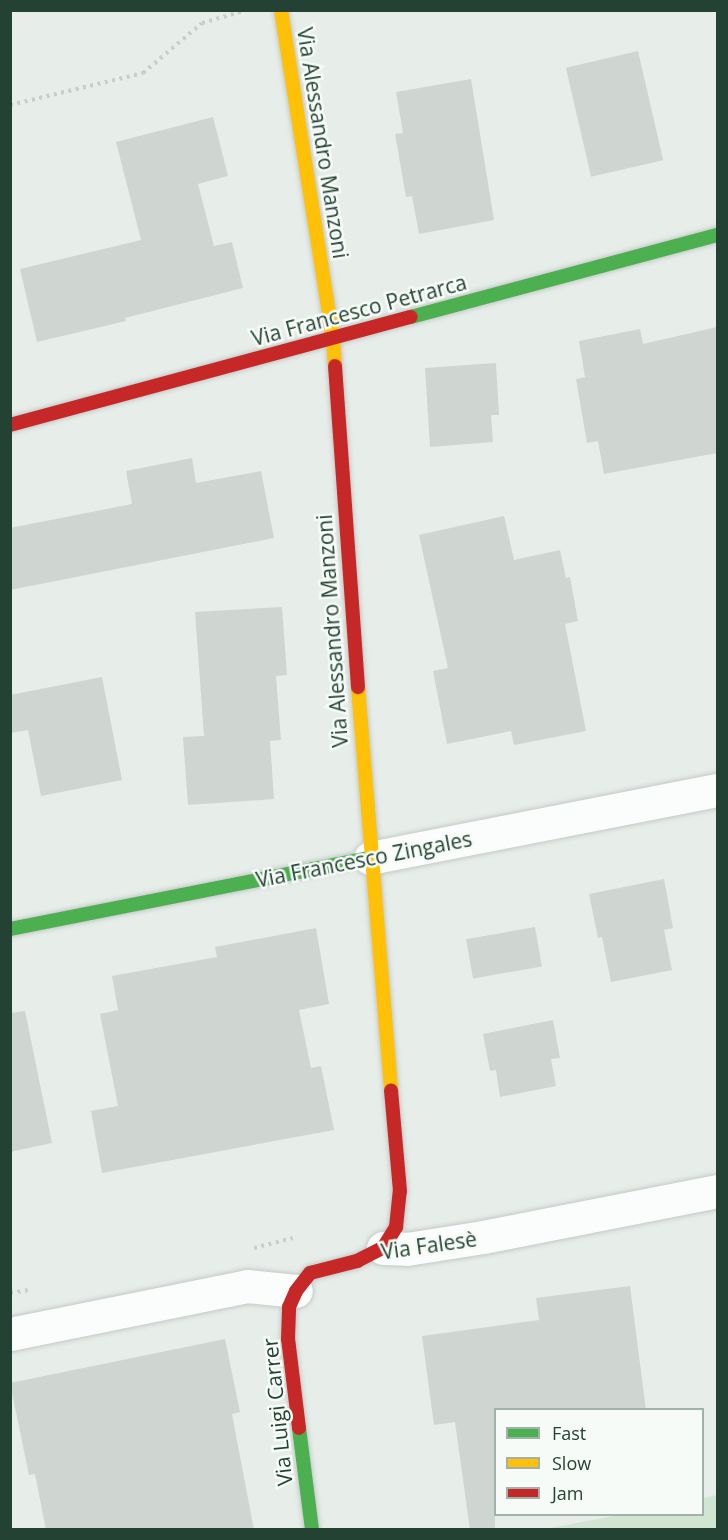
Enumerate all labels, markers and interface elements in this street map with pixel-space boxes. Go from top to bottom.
street label: Via Alessandro Manzoni [292,26,354,260]
street label: Via Francesco Petrarca [249,269,469,351]
street label: Via Alessandro Manzoni [311,514,353,748]
street label: Via Francesco Zingales [254,826,474,892]
street label: Via Falesè [380,1226,478,1264]
street label: Via Luigi Carrer [257,1337,297,1487]
legend [494,1408,704,1516]
text: Fast [552,1421,586,1445]
text: Slow [552,1451,591,1475]
text: Jam [552,1481,584,1505]

